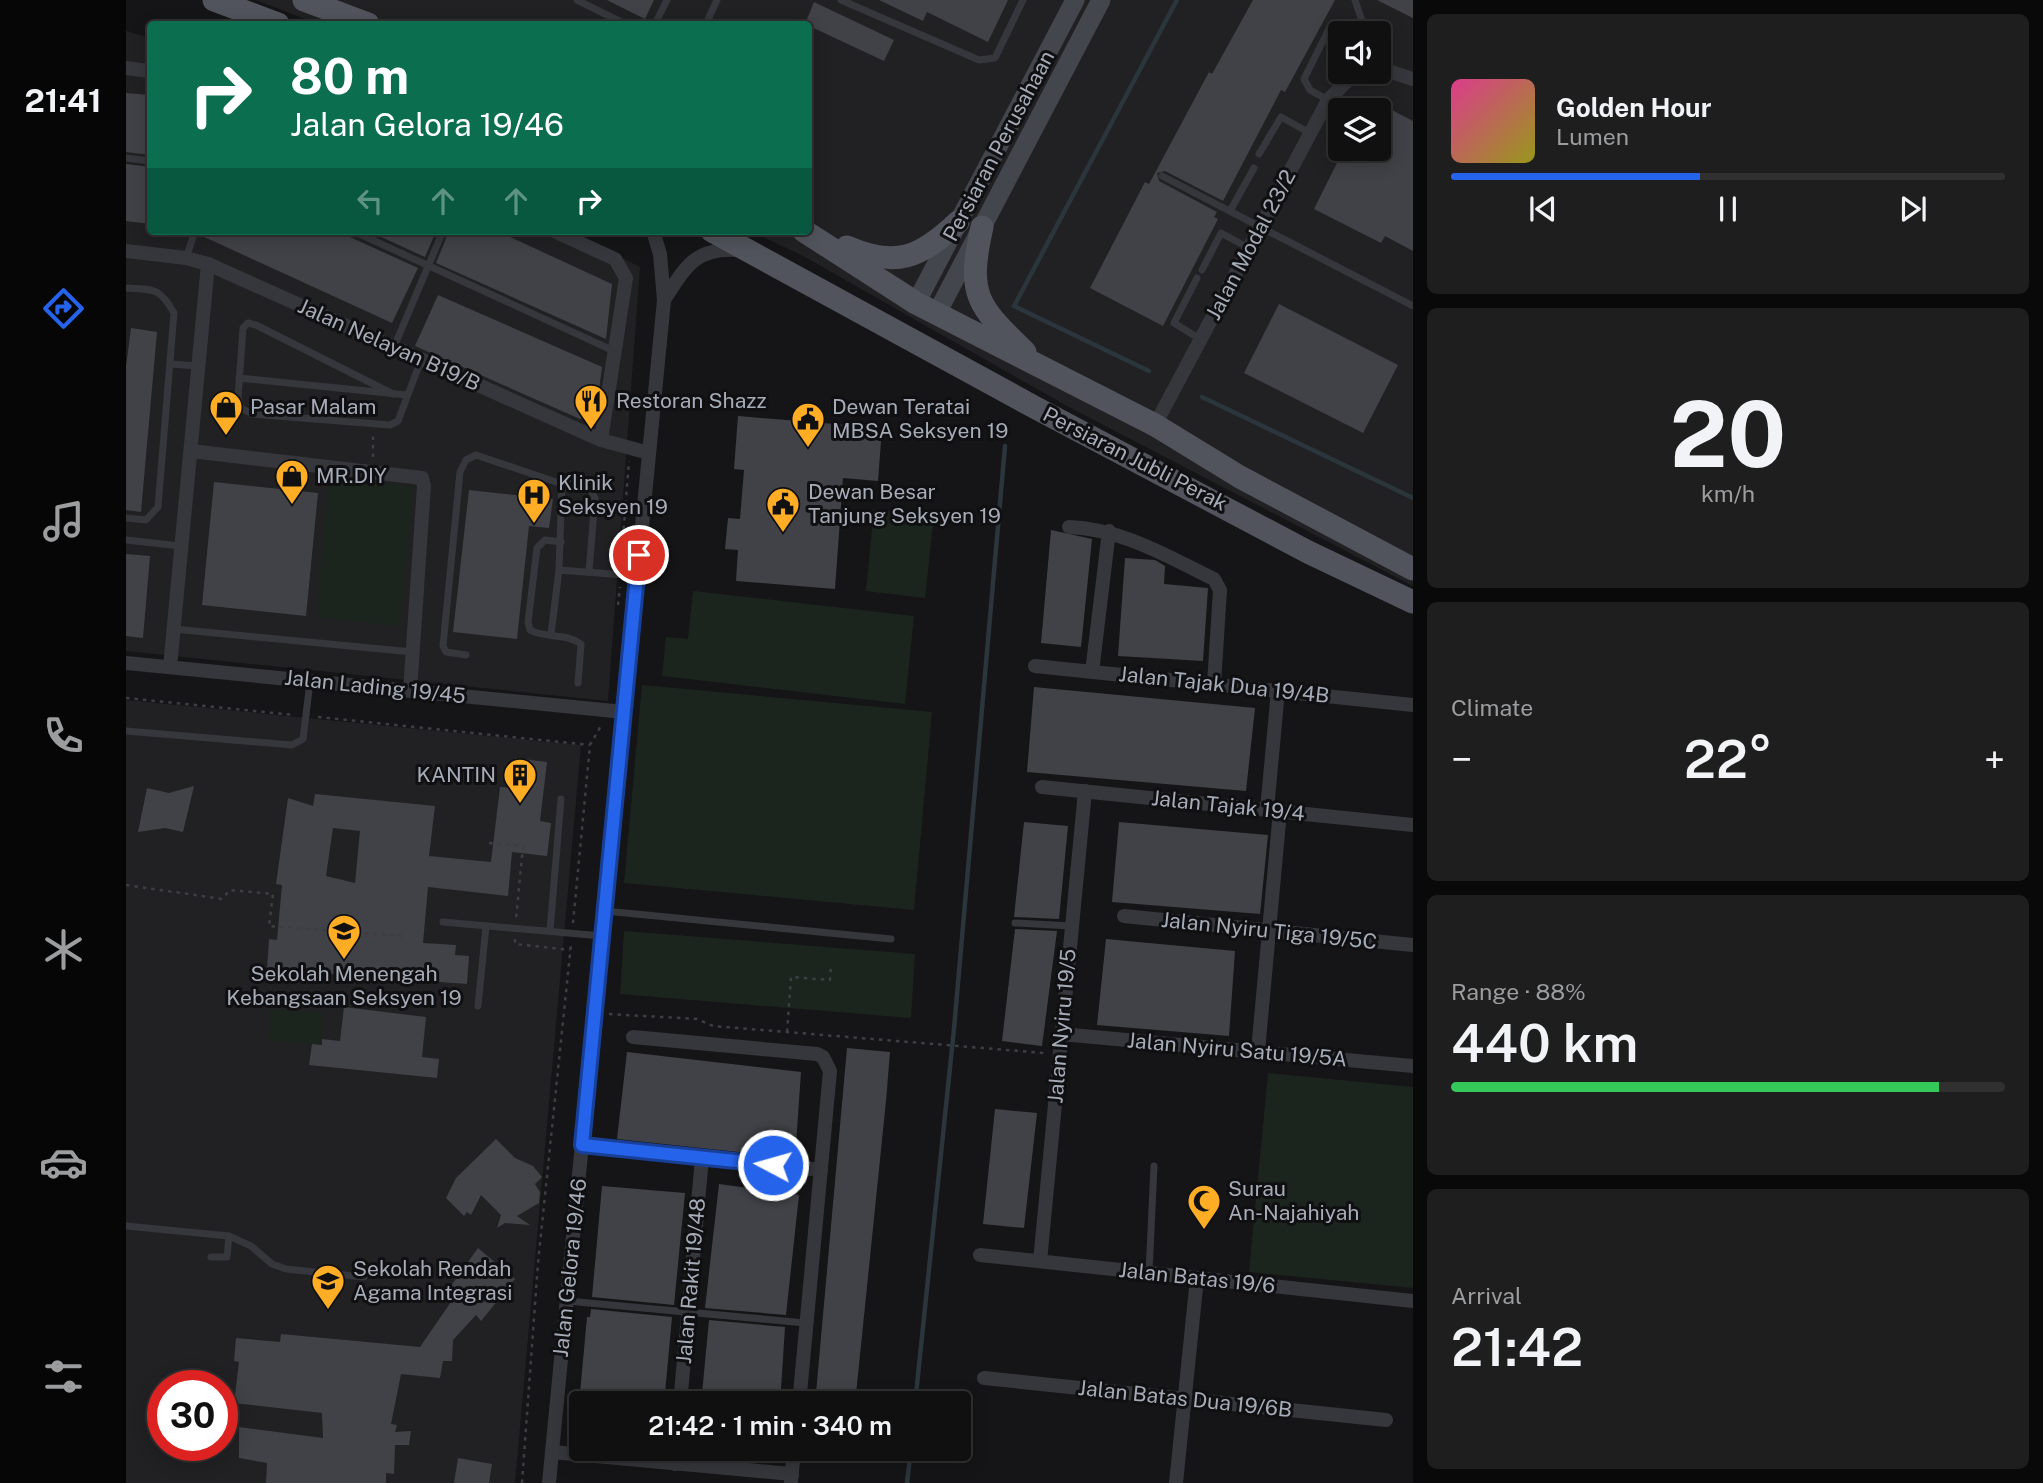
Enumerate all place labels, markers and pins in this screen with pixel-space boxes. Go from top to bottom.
restaurant icon: Restoran Shazz [572,382,610,431]
shop icon: Pasar Malam [207,388,245,437]
place label: Restoran Shazz [616,388,767,413]
place label: Pasar Malam [250,394,376,419]
place label: Dewan Teratai MBSA Seksyen 19 [832,394,1008,443]
public building icon: Dewan Teratai MBSA Seksyen 19 [789,400,827,449]
shop icon: MR.DIY [273,457,311,506]
place label: MR.DIY [316,463,387,488]
place label: Klinik Seksyen 19 [558,470,668,519]
hospital icon: Klinik Seksyen 19 [515,476,553,525]
place label: Dewan Besar Tanjung Seksyen 19 [808,479,1001,528]
public building icon: Dewan Besar Tanjung Seksyen 19 [764,485,802,534]
pin [609,525,669,585]
building icon: KANTIN [501,756,539,805]
place label: KANTIN [416,762,496,787]
school or university icon: Sekolah Menengah Kebangsaan Seksyen 19 [325,912,363,961]
place label: Sekolah Menengah Kebangsaan Seksyen 19 [226,961,462,1010]
place label: Surau An-Najahiyah [1228,1176,1359,1225]
mosque icon: Surau An-Najahiyah [1185,1182,1223,1231]
place label: Sekolah Rendah Agama Integrasi [353,1256,512,1305]
school or university icon: Sekolah Rendah Agama Integrasi [309,1262,347,1311]

